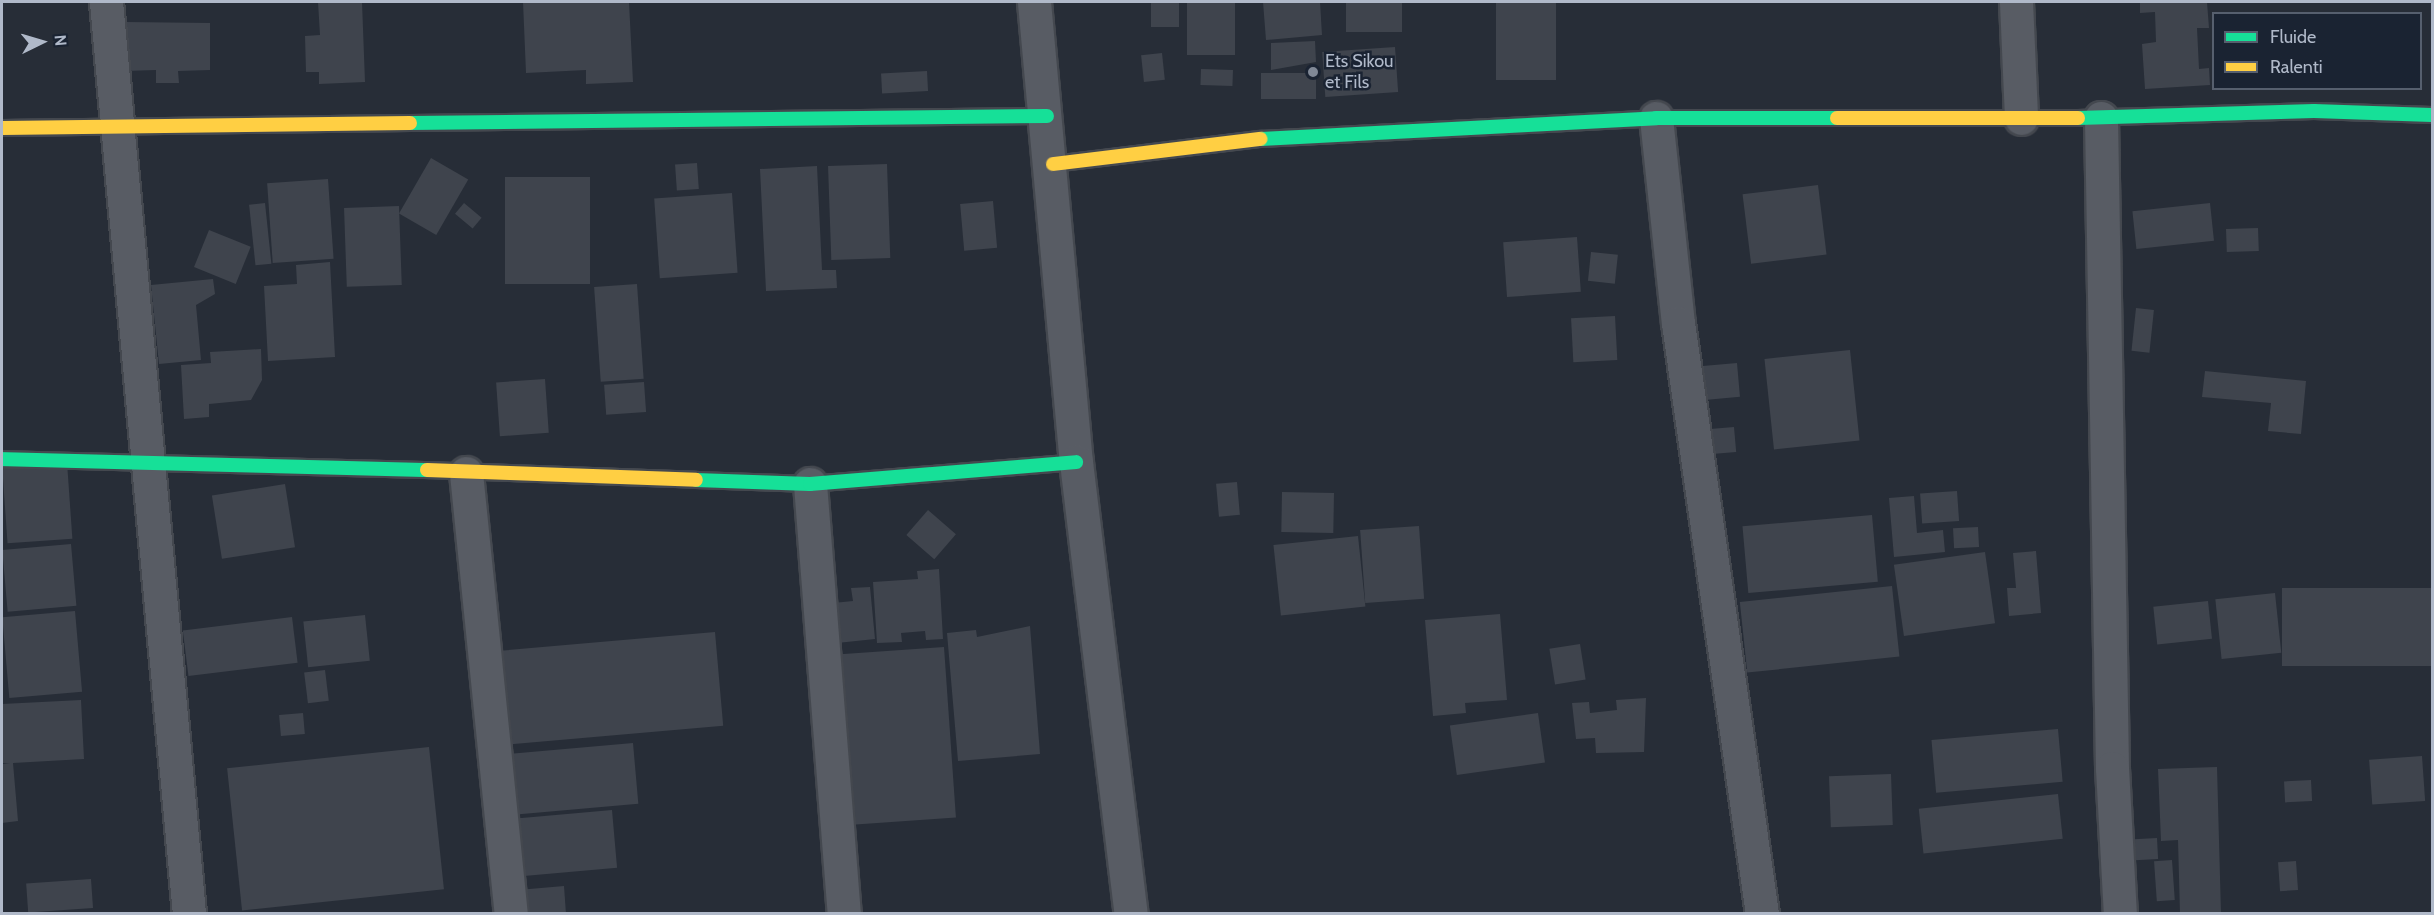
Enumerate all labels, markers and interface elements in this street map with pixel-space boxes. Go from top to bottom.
north arrow [12,12,72,72]
legend [2212,12,2422,90]
text: Fluide [2270,26,2316,48]
text: N [50,34,70,47]
place label: Ets Sikou et Fils [1325,51,1394,94]
text: Ralenti [2270,56,2323,78]
marker: Ets Sikou et Fils [1306,65,1320,79]

